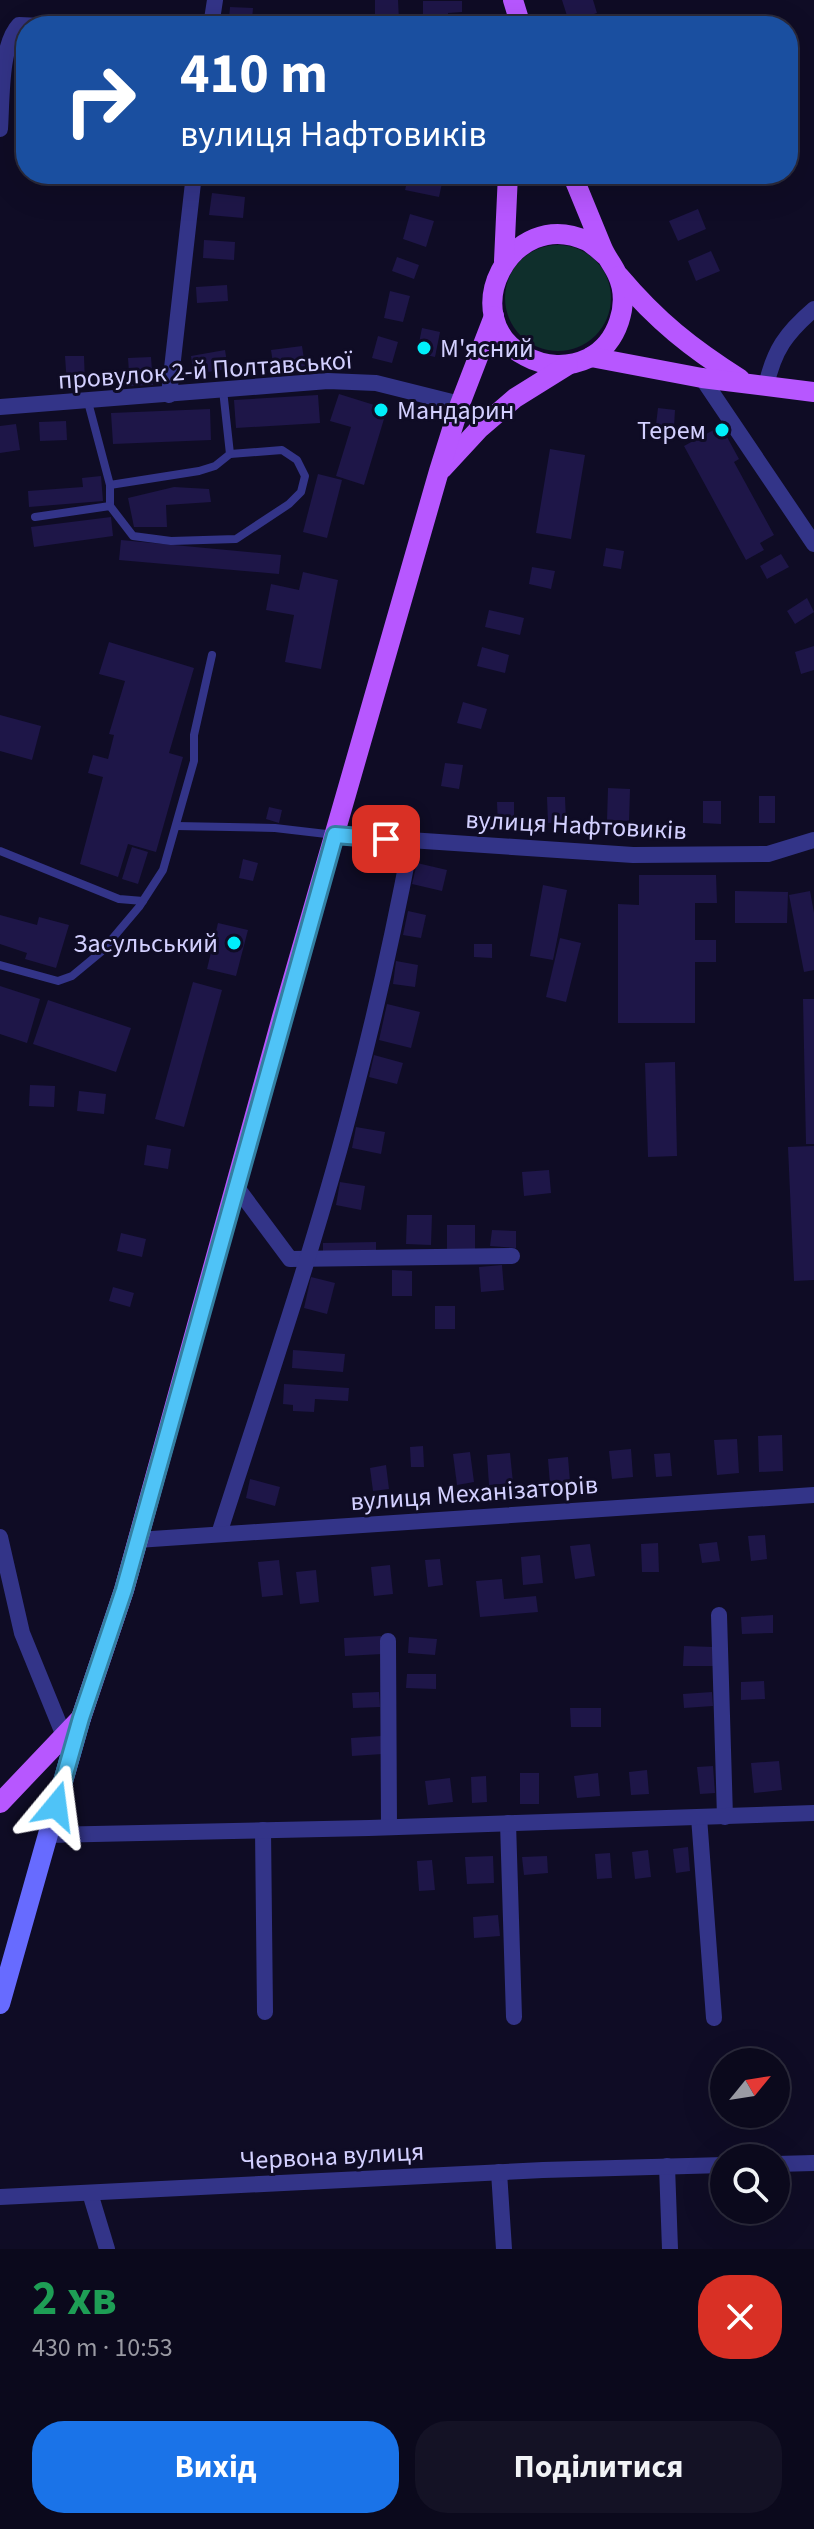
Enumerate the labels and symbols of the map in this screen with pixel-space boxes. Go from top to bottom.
place label: М'ясний [440,330,534,367]
marker: М'ясний [415,339,433,357]
street label: провулок 2-й Полтавської [57,341,354,399]
place label: Мандарин [397,392,514,429]
marker: Мандарин [372,401,390,419]
place label: Терем [637,412,706,449]
marker: Терем [713,421,731,439]
street label: вулиця Нафтовиків [464,801,688,849]
pin [352,805,420,873]
place label: Засульський [73,925,218,962]
marker: Засульський [225,934,243,952]
street label: вулиця Механізаторів [349,1466,599,1520]
position arrow [14,1764,98,1848]
north arrow [710,2048,790,2128]
street label: Червона вулиця [239,2133,425,2179]

